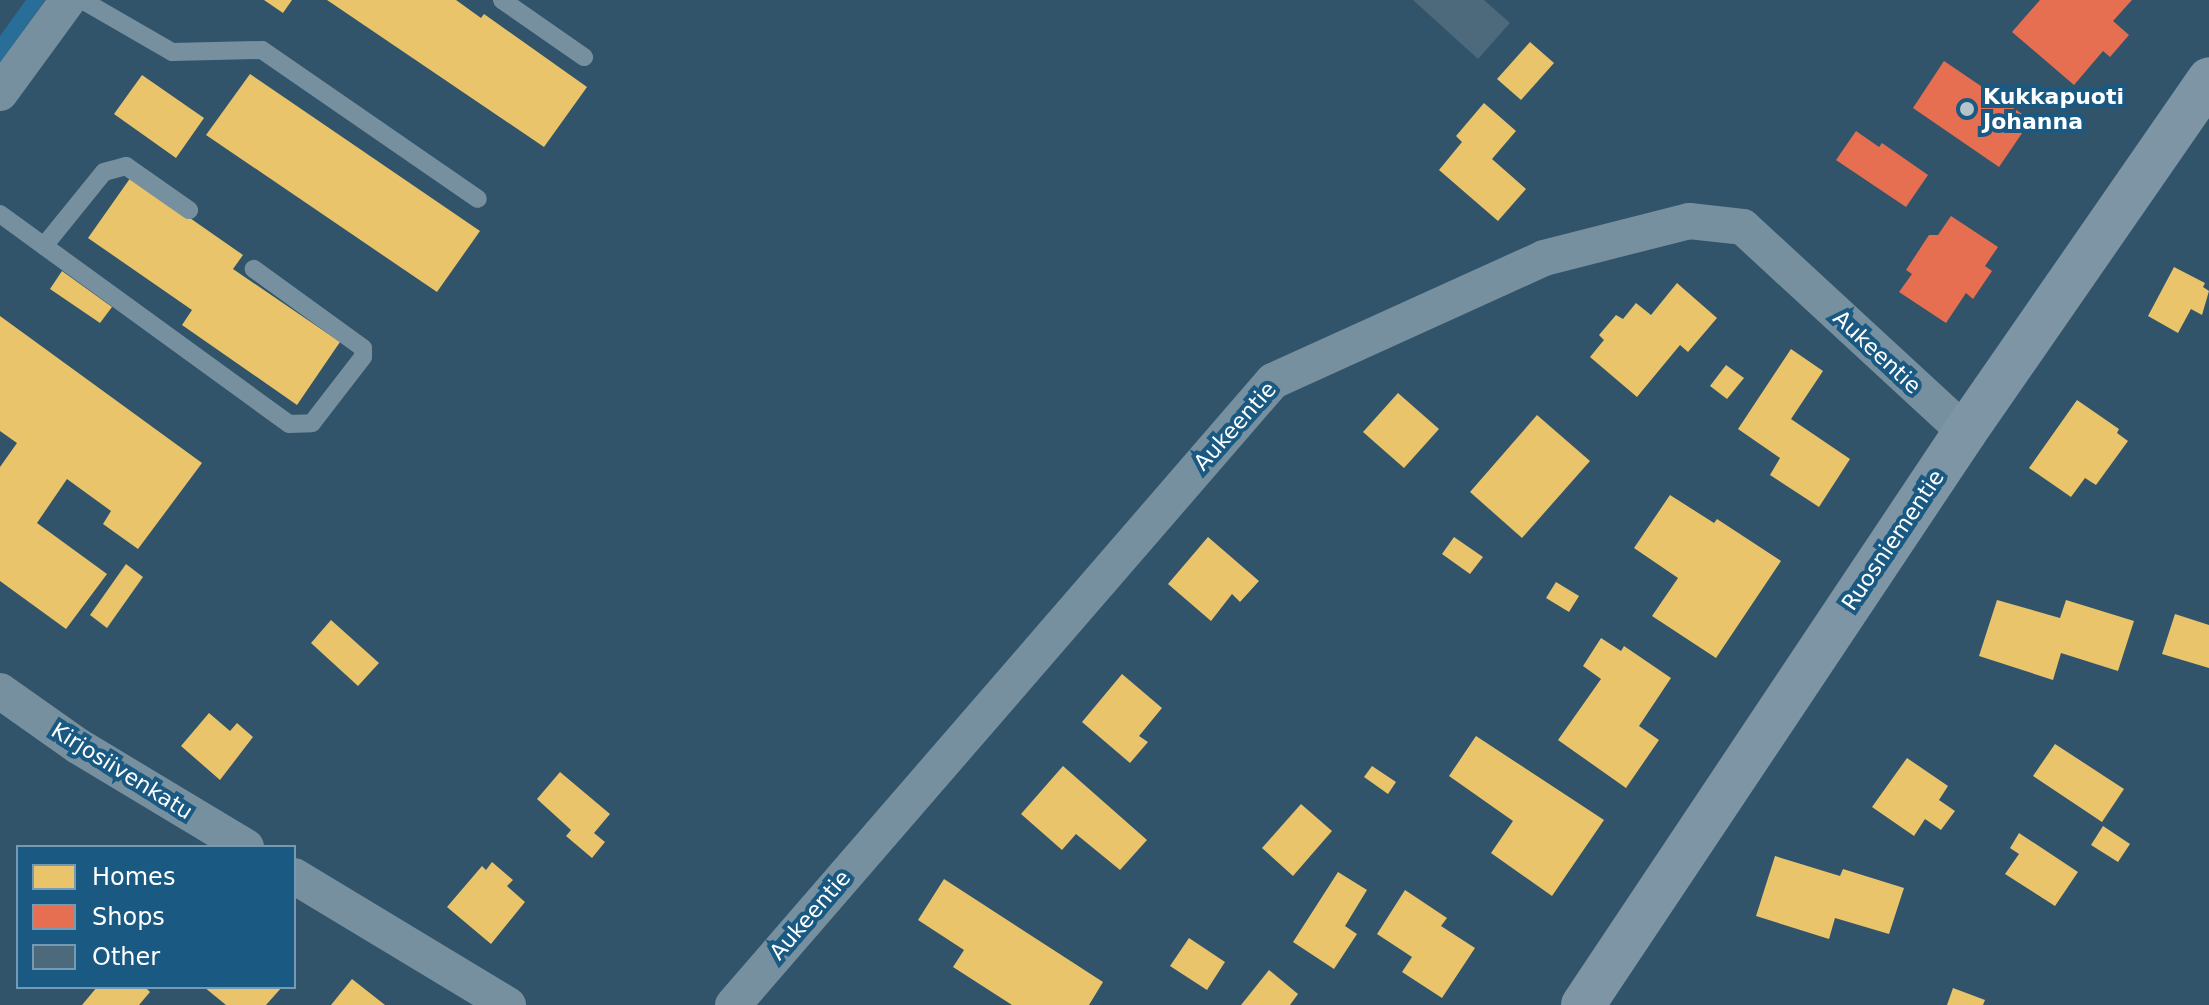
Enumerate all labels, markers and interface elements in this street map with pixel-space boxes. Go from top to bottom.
place label: Kukkapuoti Johanna [1983,83,2124,134]
marker: Kukkapuoti Johanna [1958,100,1976,118]
street label: Aukeentie [1828,305,1926,399]
street label: Aukeentie [1188,376,1282,476]
street label: Ruosniementie [1836,465,1950,615]
street label: Kirjosiivenkatu [46,717,198,825]
legend [16,845,296,989]
text: Homes [92,863,175,891]
street label: Aukeentie [764,865,856,965]
text: Shops [92,903,165,931]
text: Other [92,943,160,971]

